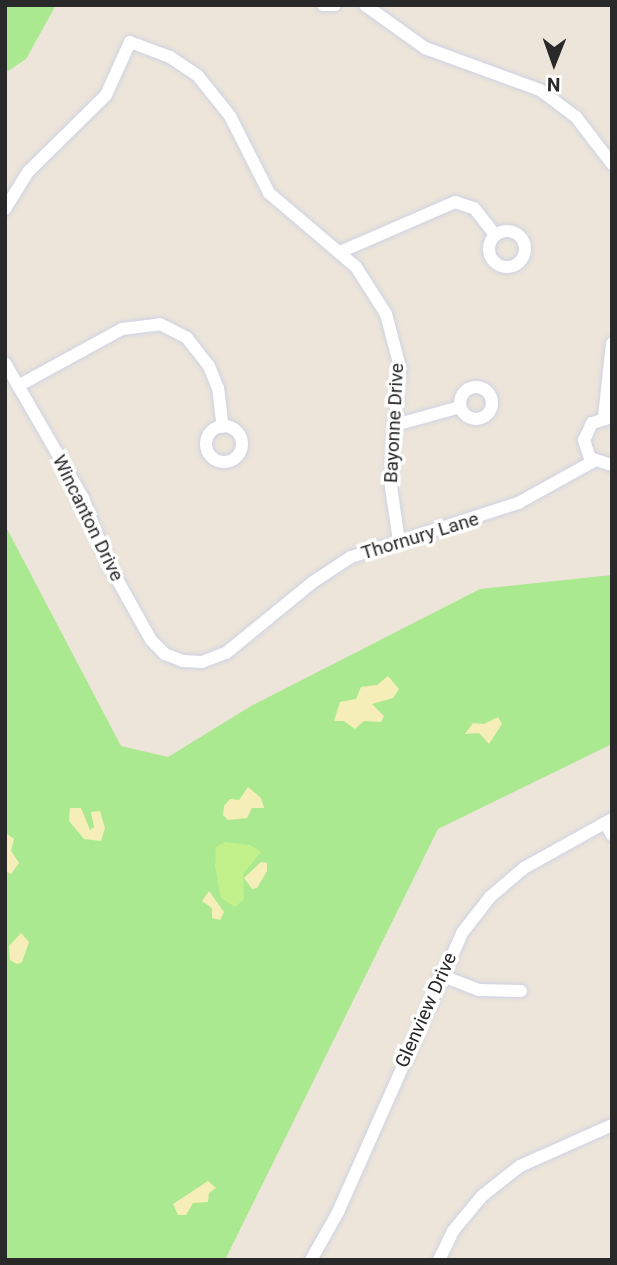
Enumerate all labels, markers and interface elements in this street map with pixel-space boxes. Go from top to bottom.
north arrow [519,28,589,98]
text: N [547,73,561,96]
street label: Bayonne Drive [379,362,409,484]
street label: Wincanton Drive [48,451,128,585]
street label: Thornury Lane [359,507,481,565]
street label: Glenview Drive [390,949,462,1071]

